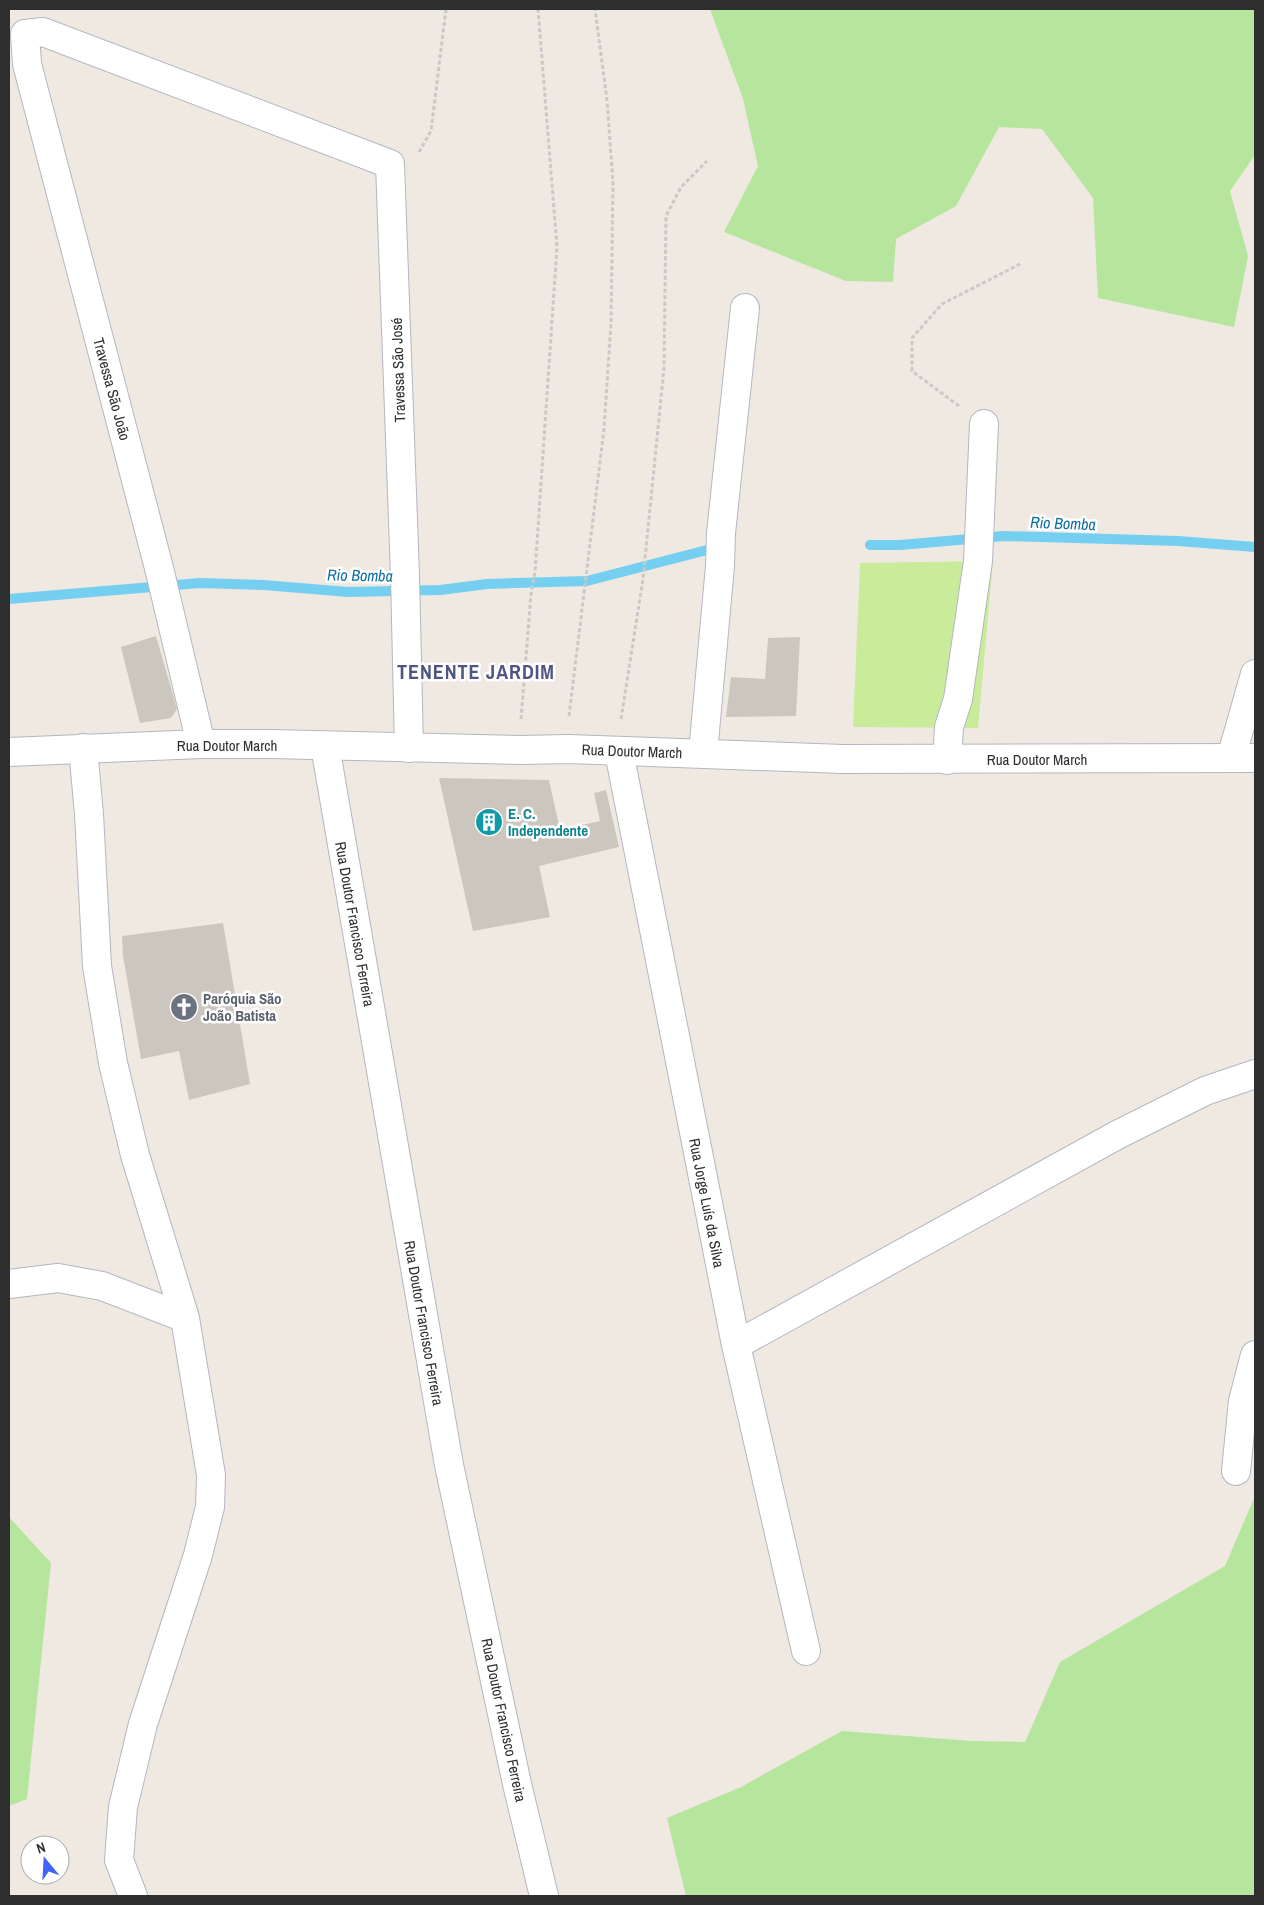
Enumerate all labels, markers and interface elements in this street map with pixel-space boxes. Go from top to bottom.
street label: Travessa São José [386,317,410,423]
street label: Travessa São João [88,335,136,443]
water label: Rio Bomba [1030,511,1096,535]
water label: Rio Bomba [327,563,393,587]
district label: TENENTE JARDIM [397,658,555,685]
street label: Rua Doutor March [177,735,277,756]
street label: Rua Doutor March [581,739,683,763]
street label: Rua Doutor March [987,749,1087,770]
place label: E. C. Independente [508,803,588,841]
building icon: E. C. Independente [474,807,504,837]
street label: Rua Doutor Francisco Ferreira [330,840,380,1008]
place label: Paróquia São João Batista [203,988,282,1026]
church icon: Paróquia São João Batista [169,992,199,1022]
street label: Rua Jorge Luís da Silva [684,1137,730,1270]
street label: Rua Doutor Francisco Ferreira [399,1239,449,1407]
street label: Rua Doutor Francisco Ferreira [476,1636,532,1804]
north arrow [20,1835,70,1885]
text: N [34,1838,48,1857]

